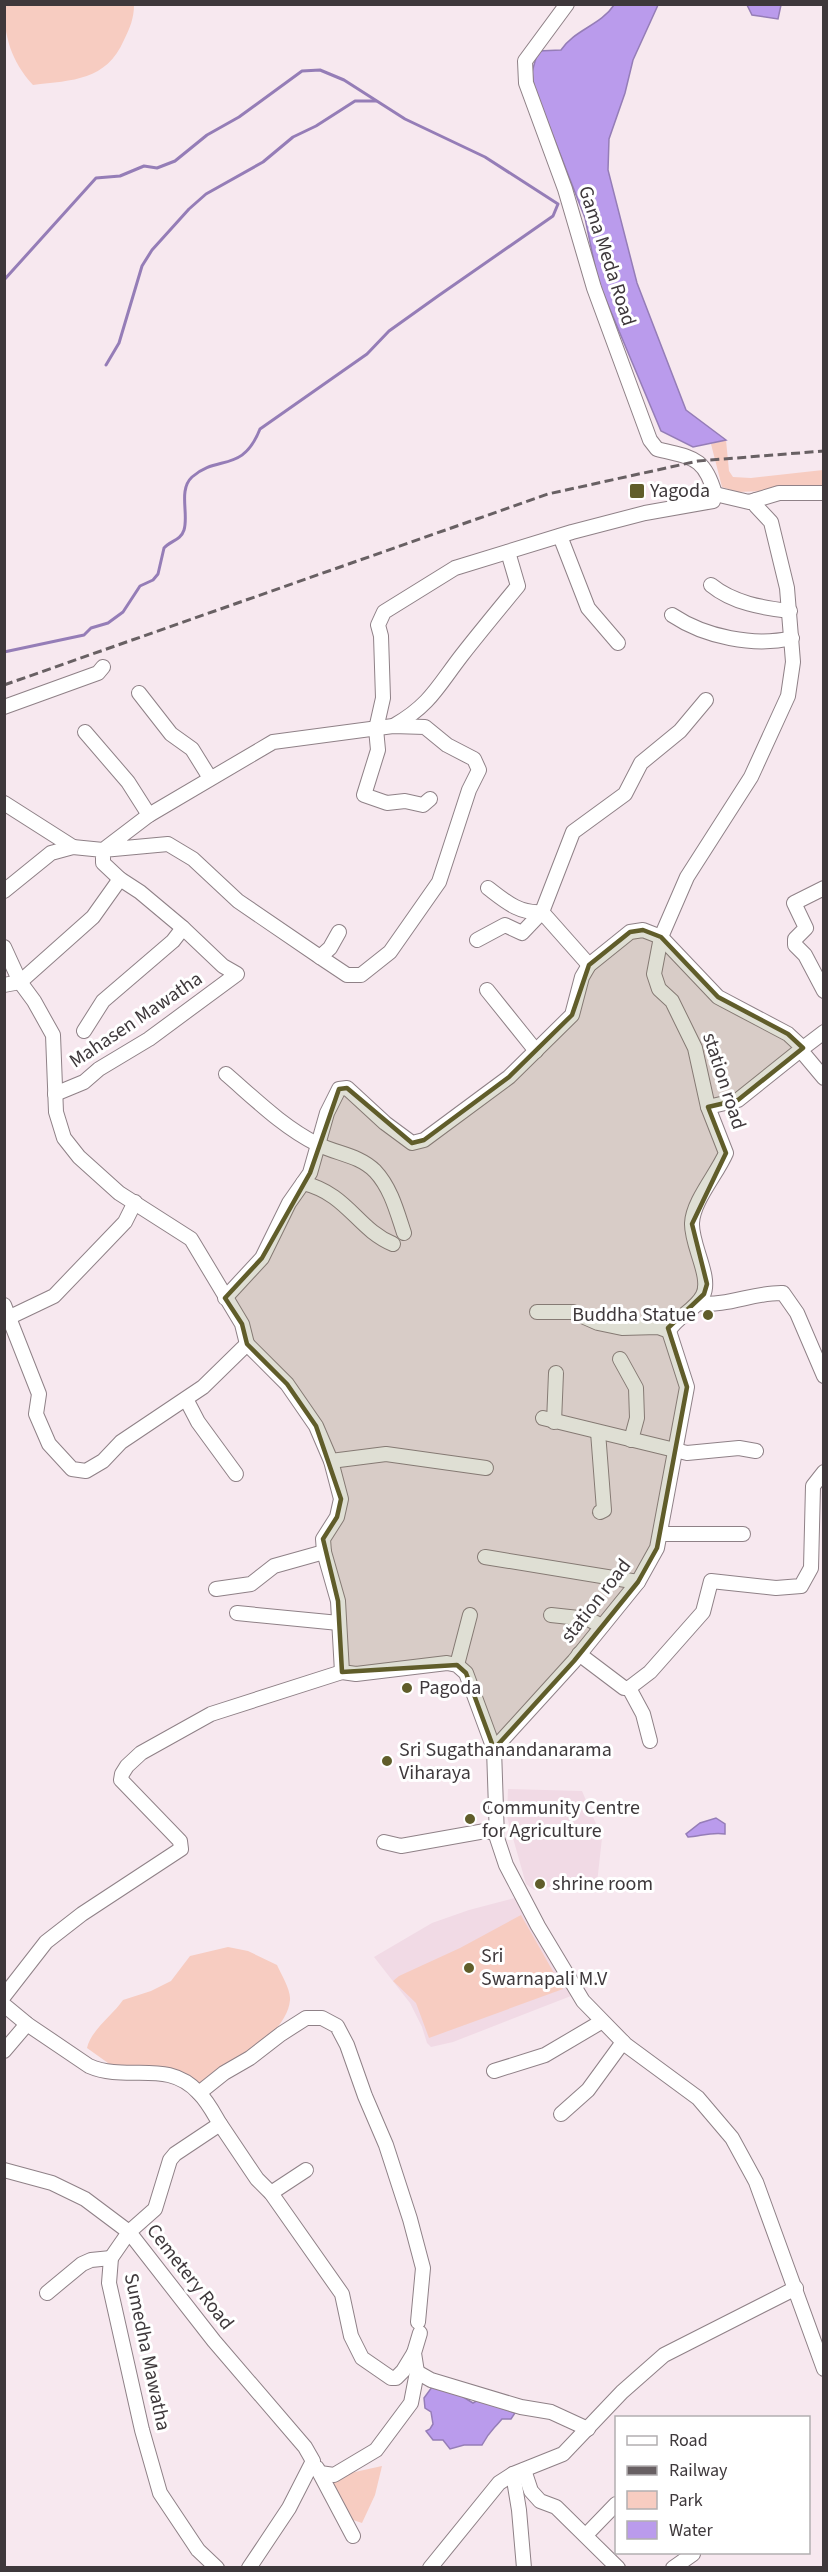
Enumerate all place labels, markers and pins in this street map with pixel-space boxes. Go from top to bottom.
place label: Yagoda [649,477,710,505]
marker: Yagoda [628,482,646,500]
place label: Buddha Statue [572,1301,696,1329]
marker: Buddha Statue [701,1308,715,1322]
place label: Pagoda [419,1674,481,1702]
marker: Pagoda [400,1681,414,1695]
place label: Sri Sugathanandanarama Viharaya [399,1736,612,1787]
marker: Sri Sugathanandanarama Viharaya [380,1754,394,1768]
place label: Community Centre for Agriculture [482,1794,640,1845]
marker: Community Centre for Agriculture [463,1812,477,1826]
place label: shrine room [552,1870,653,1898]
marker: shrine room [533,1877,547,1891]
place label: Sri Swarnapali M.V [481,1942,608,1993]
marker: Sri Swarnapali M.V [462,1961,476,1975]

